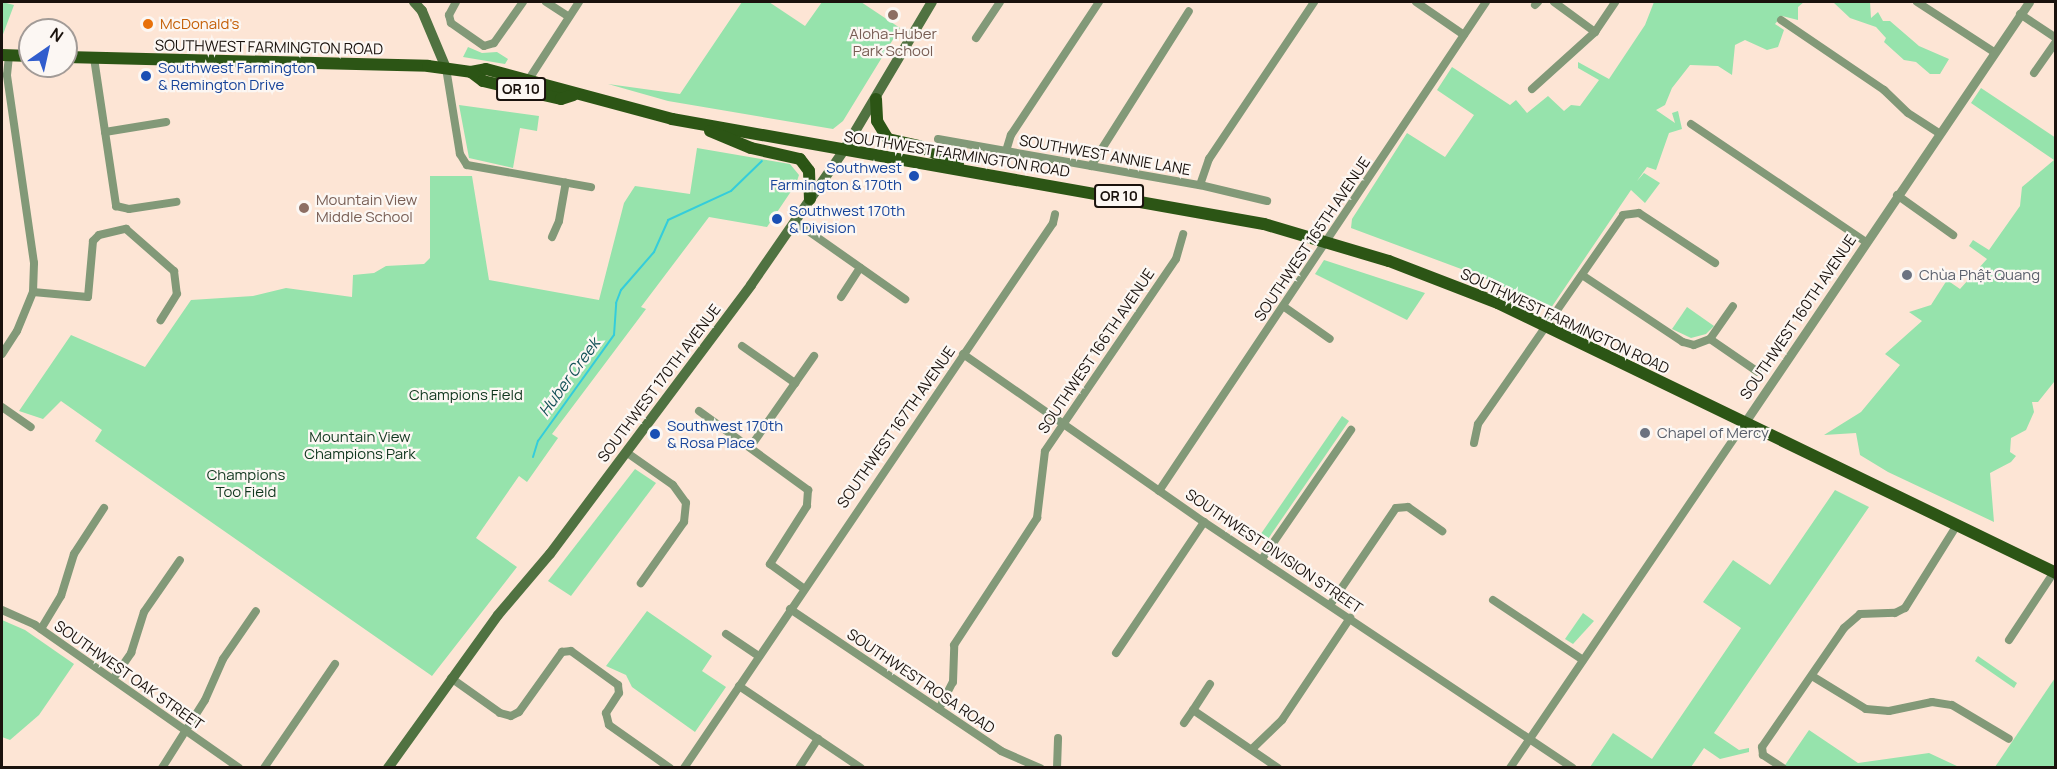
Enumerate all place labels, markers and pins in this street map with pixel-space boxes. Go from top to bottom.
marker: Aloha-Huber Park School [886,8,900,22]
place label: McDonald's [160,15,239,33]
marker: McDonald's [141,17,155,31]
place label: Aloha-Huber Park School [849,24,937,59]
place label: Southwest Farmington & Remington Drive [158,58,315,93]
marker: Southwest Farmington & Remington Drive [139,69,153,83]
place label: Southwest Farmington & 170th [770,158,902,193]
marker: Southwest Farmington & 170th [907,169,921,183]
place label: Mountain View Middle School [316,190,417,225]
marker: Mountain View Middle School [297,201,311,215]
place label: Southwest 170th & Division [789,201,905,236]
marker: Southwest 170th & Division [770,212,784,226]
place label: Chùa Phật Quang [1919,266,2040,284]
marker: Chùa Phật Quang [1900,268,1914,282]
place label: Southwest 170th & Rosa Place [667,416,783,451]
place label: Chapel of Mercy [1657,424,1769,442]
marker: Chapel of Mercy [1638,426,1652,440]
marker: Southwest 170th & Rosa Place [648,427,662,441]

